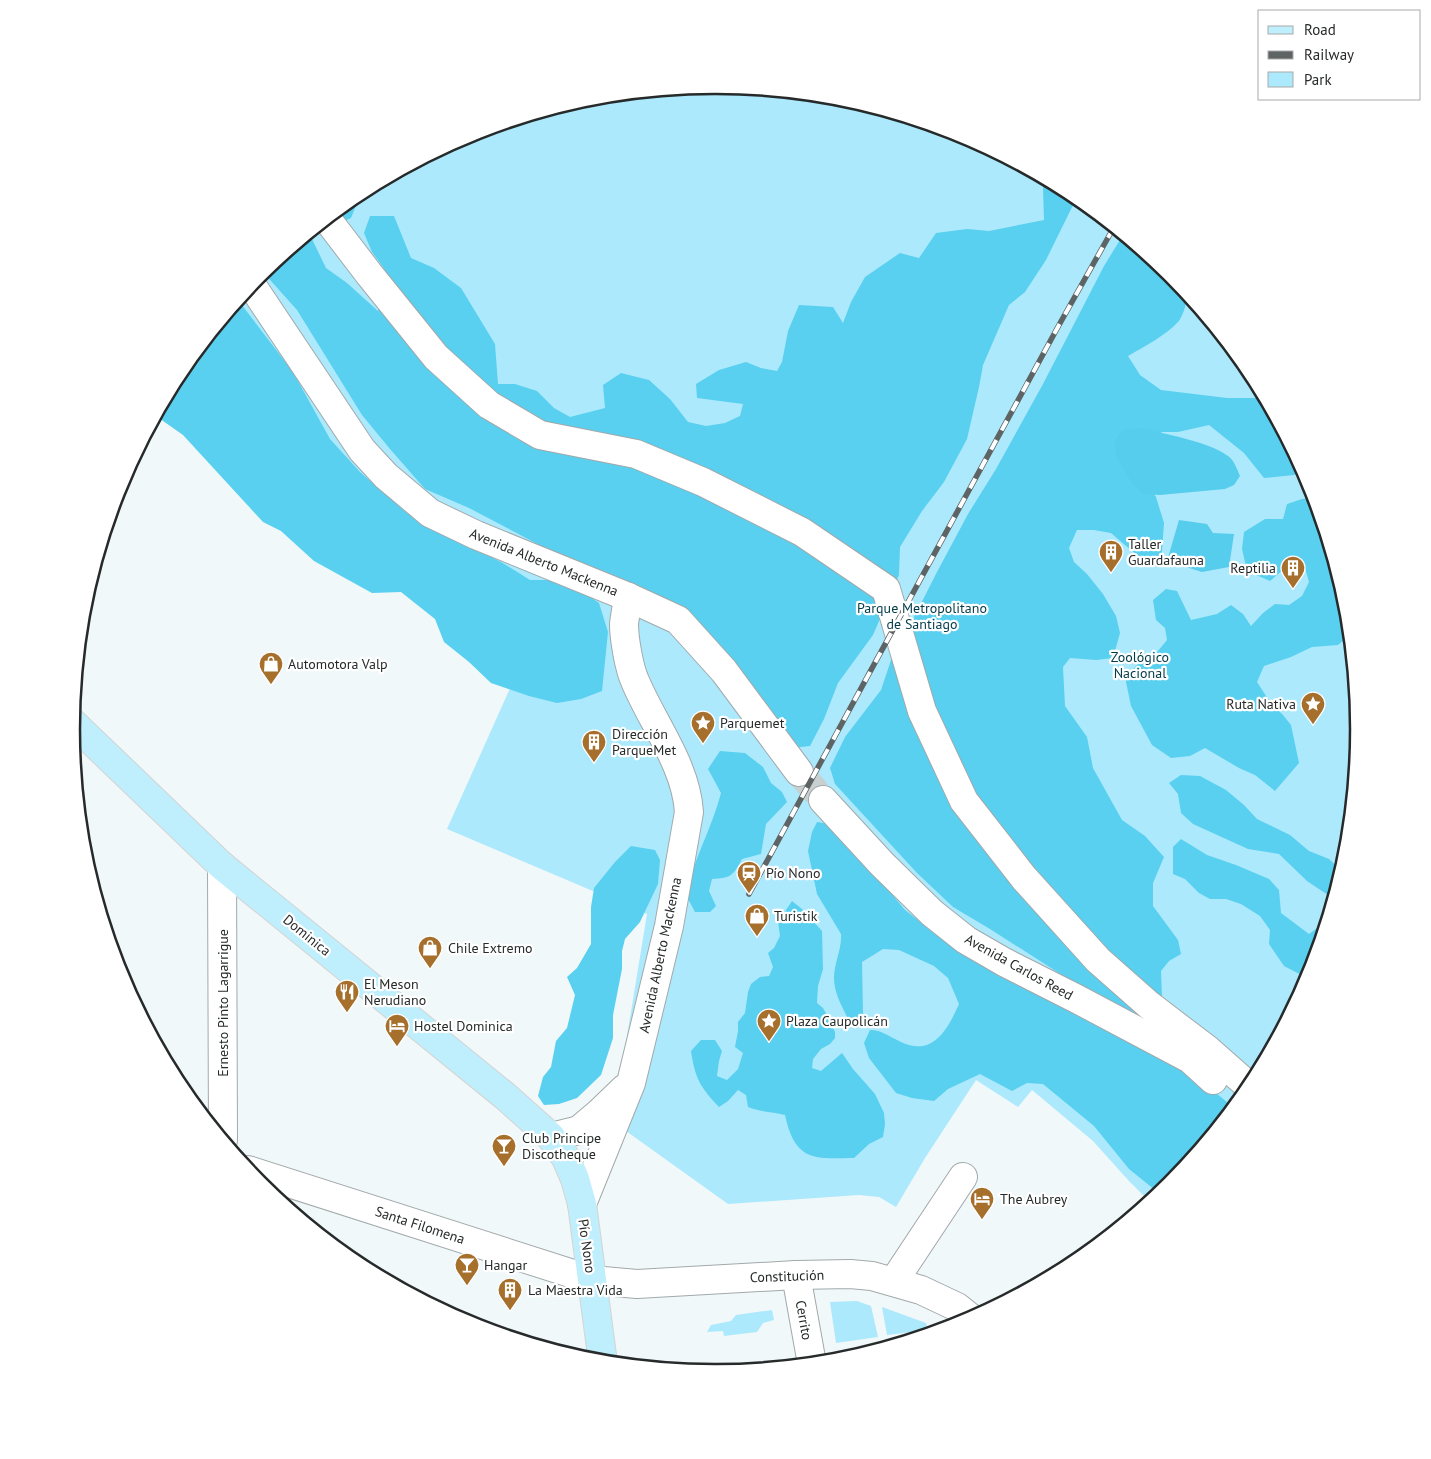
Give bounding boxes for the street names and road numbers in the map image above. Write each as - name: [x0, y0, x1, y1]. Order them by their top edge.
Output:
- street label: Avenida Alberto Mackenna: [467, 524, 621, 600]
- street label: Avenida Alberto Mackenna: [635, 875, 685, 1035]
- street label: Dominica: [279, 910, 335, 960]
- street label: Ernesto Pinto Lagarrigue: [214, 929, 232, 1077]
- street label: Avenida Carlos Reed: [962, 930, 1076, 1004]
- street label: Santa Filomena: [373, 1202, 467, 1248]
- street label: Pío Nono: [574, 1218, 600, 1274]
- street label: Constitución: [749, 1266, 825, 1286]
- street label: Cerrito: [792, 1299, 816, 1341]

